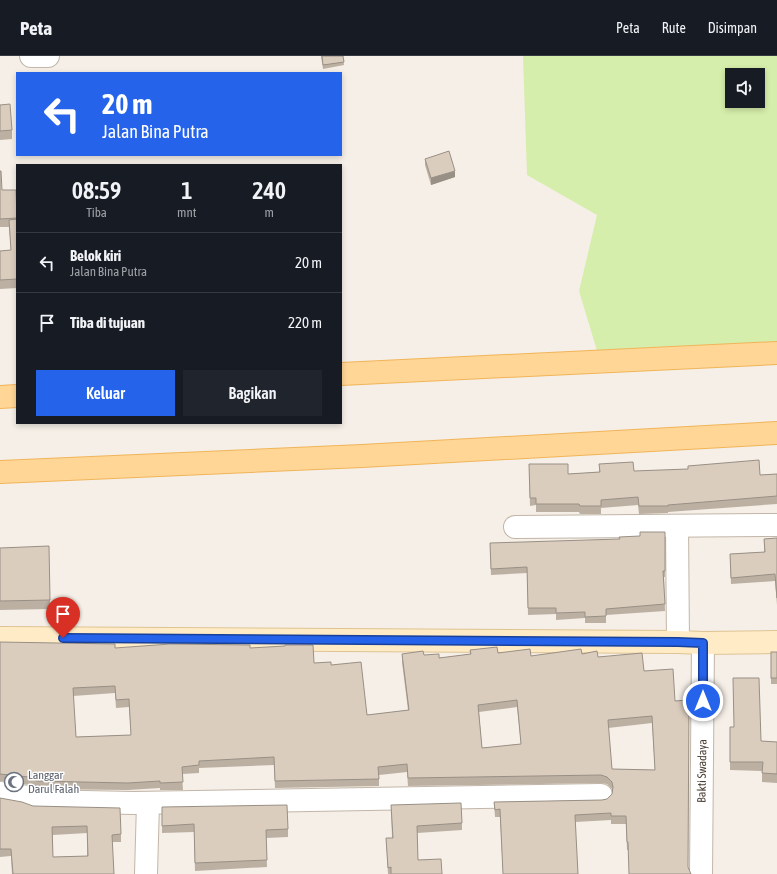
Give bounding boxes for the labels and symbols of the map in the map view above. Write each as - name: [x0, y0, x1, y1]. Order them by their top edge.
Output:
- pin: [46, 597, 80, 638]
- position arrow: [682, 680, 724, 722]
- street label: Bakti Swadaya: [694, 739, 710, 803]
- place label: Langgar Darul Falah: [28, 768, 79, 796]
- mosque icon: Langgar Darul Falah: [3, 771, 25, 793]

